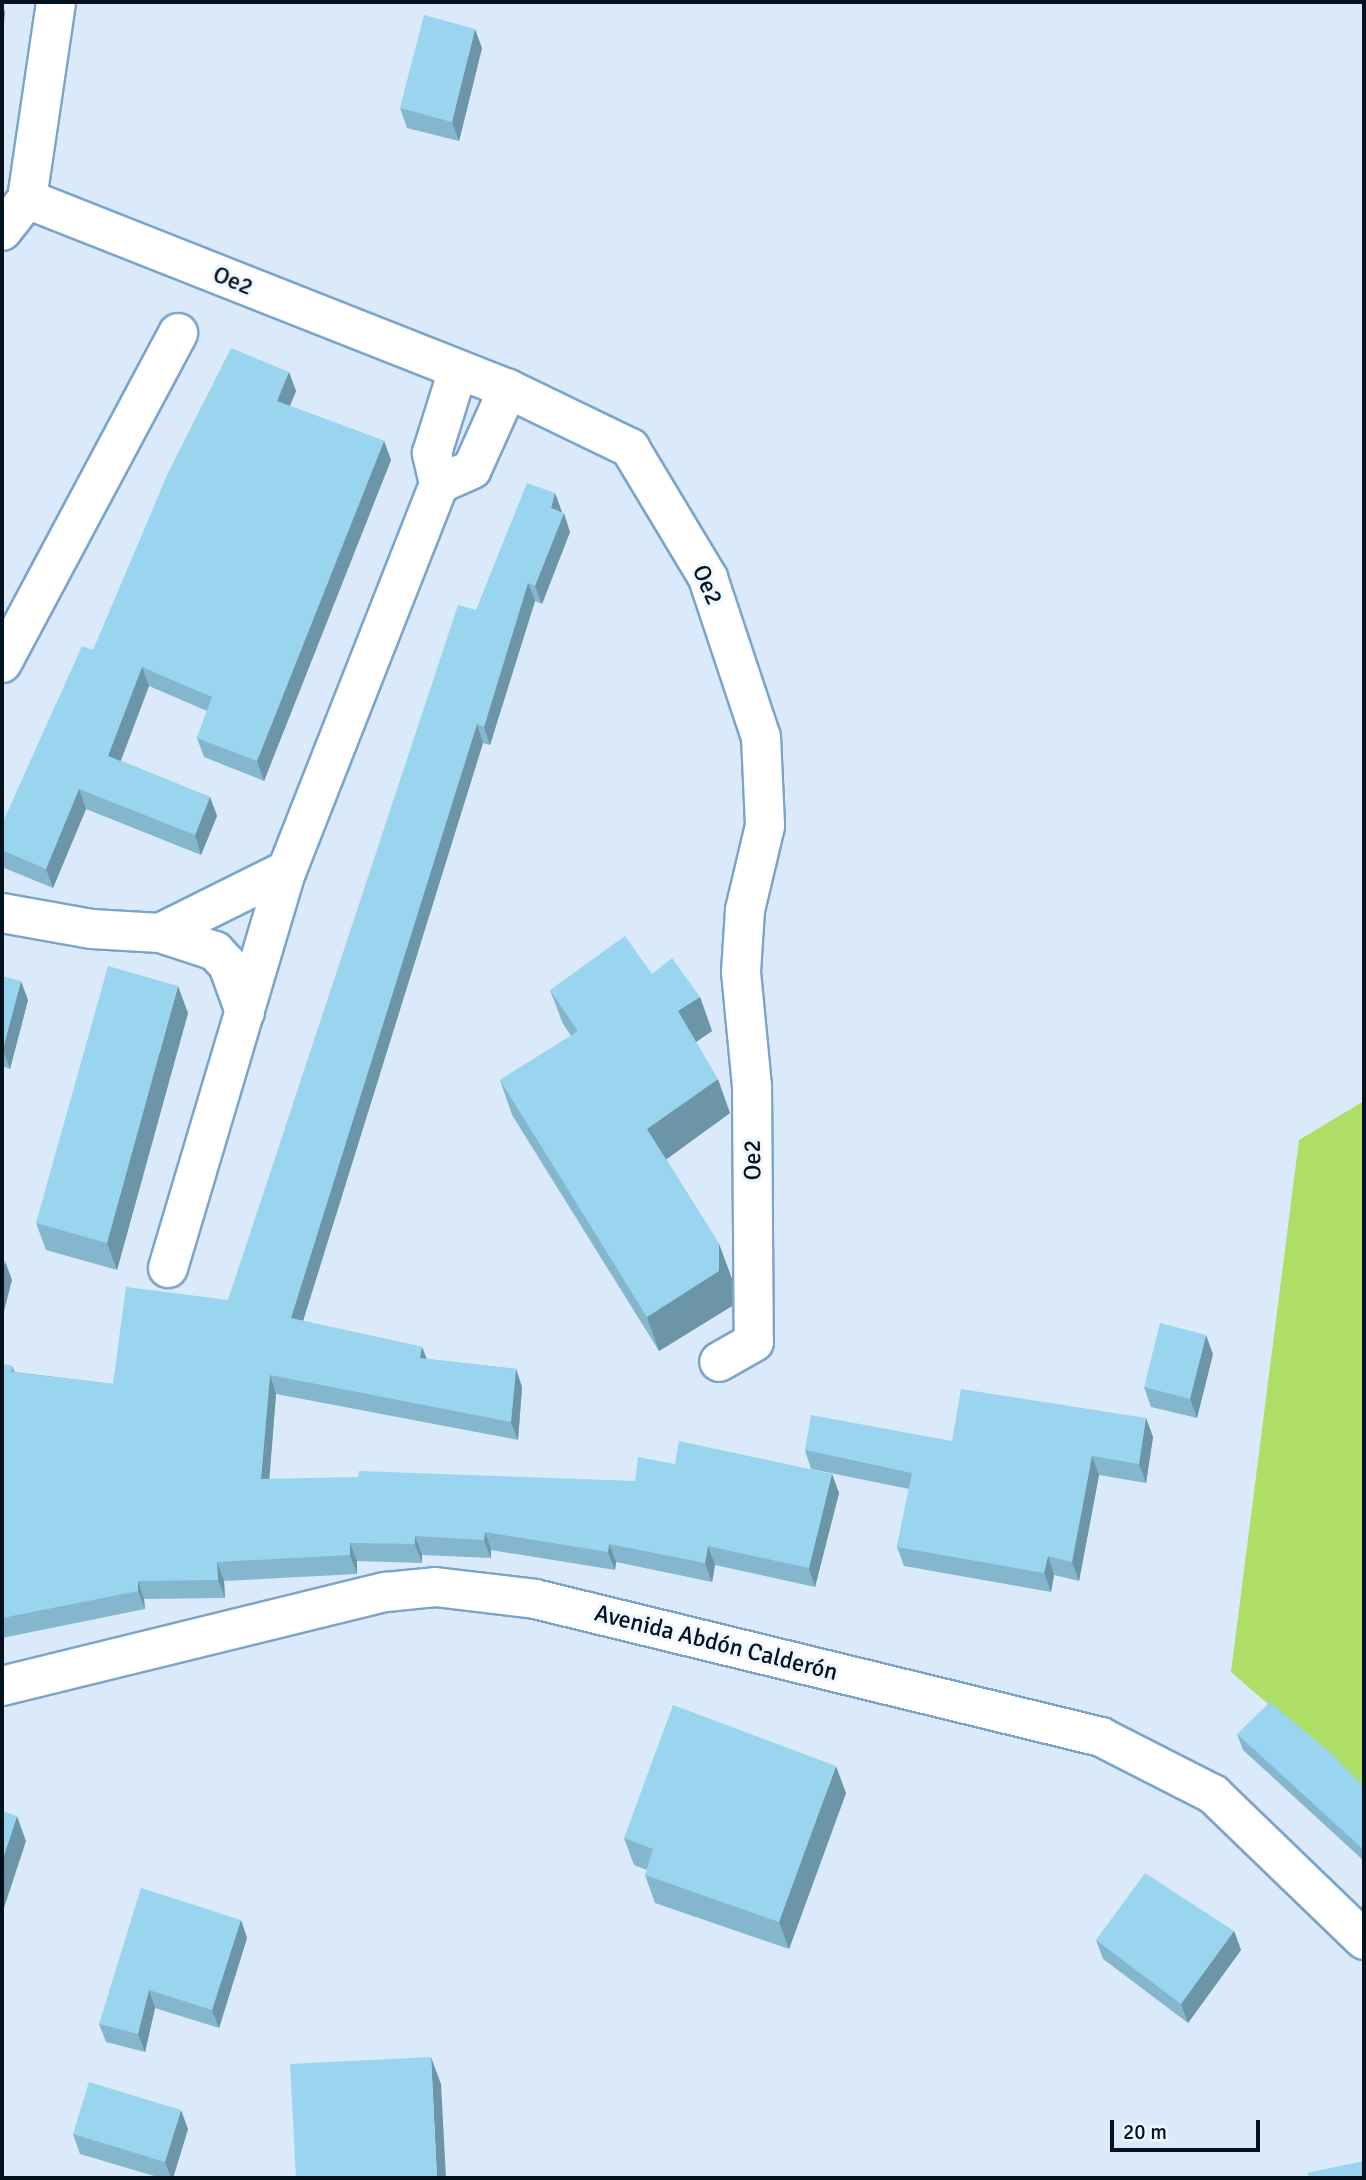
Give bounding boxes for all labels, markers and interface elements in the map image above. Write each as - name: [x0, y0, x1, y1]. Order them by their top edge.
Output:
- street label: Oe2: [209, 260, 257, 302]
- street label: Oe2: [686, 561, 728, 609]
- street label: Oe2: [738, 1139, 768, 1181]
- street label: Avenida Abdón Calderón: [591, 1599, 841, 1687]
- scale bar: [1114, 2106, 1264, 2150]
- text: 20 m: [1123, 2119, 1167, 2145]

